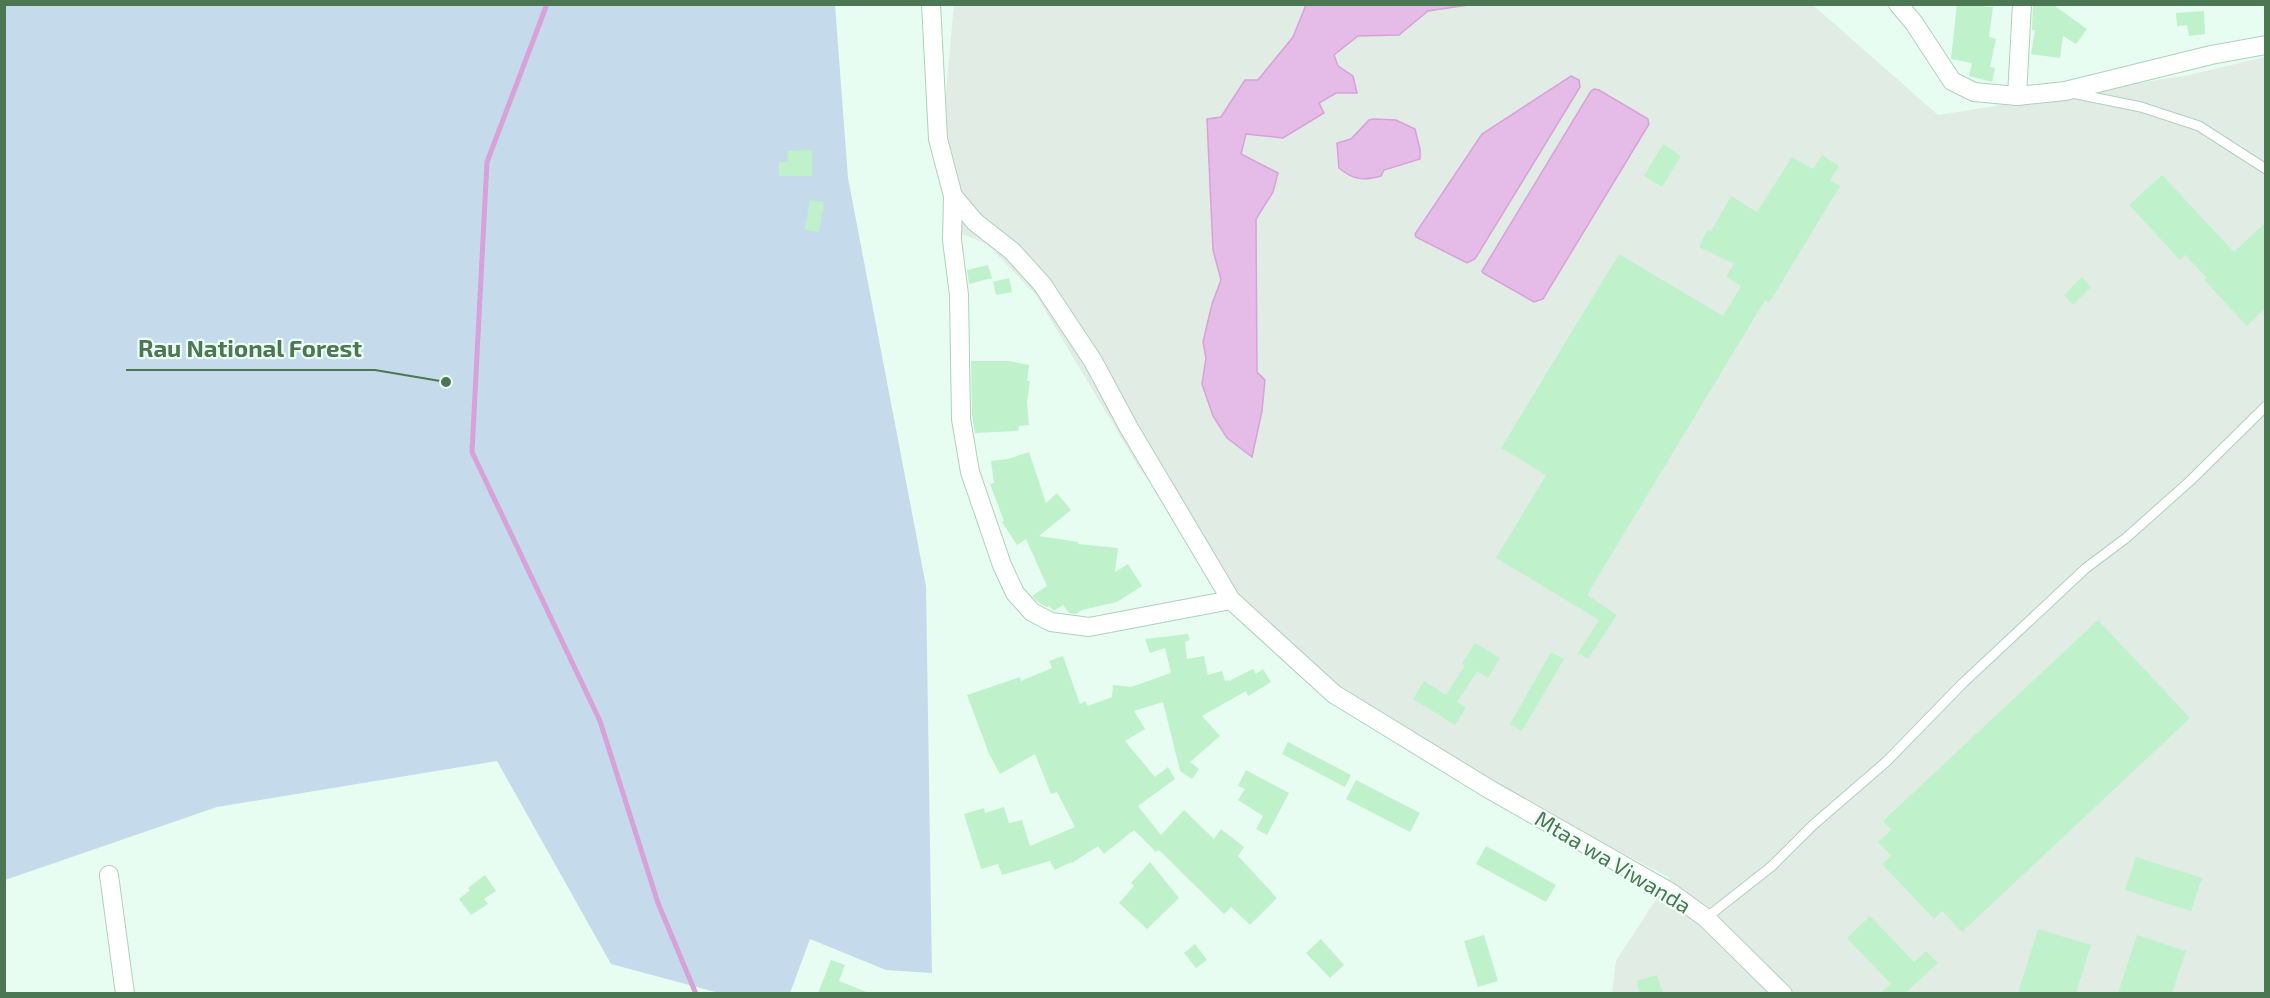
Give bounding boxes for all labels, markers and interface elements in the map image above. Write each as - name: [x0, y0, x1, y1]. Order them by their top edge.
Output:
- callout: Rau National Forest: [126, 328, 375, 370]
- text: Rau National Forest: [138, 333, 362, 362]
- street label: Mtaa wa Viwanda: [1531, 804, 1696, 918]

